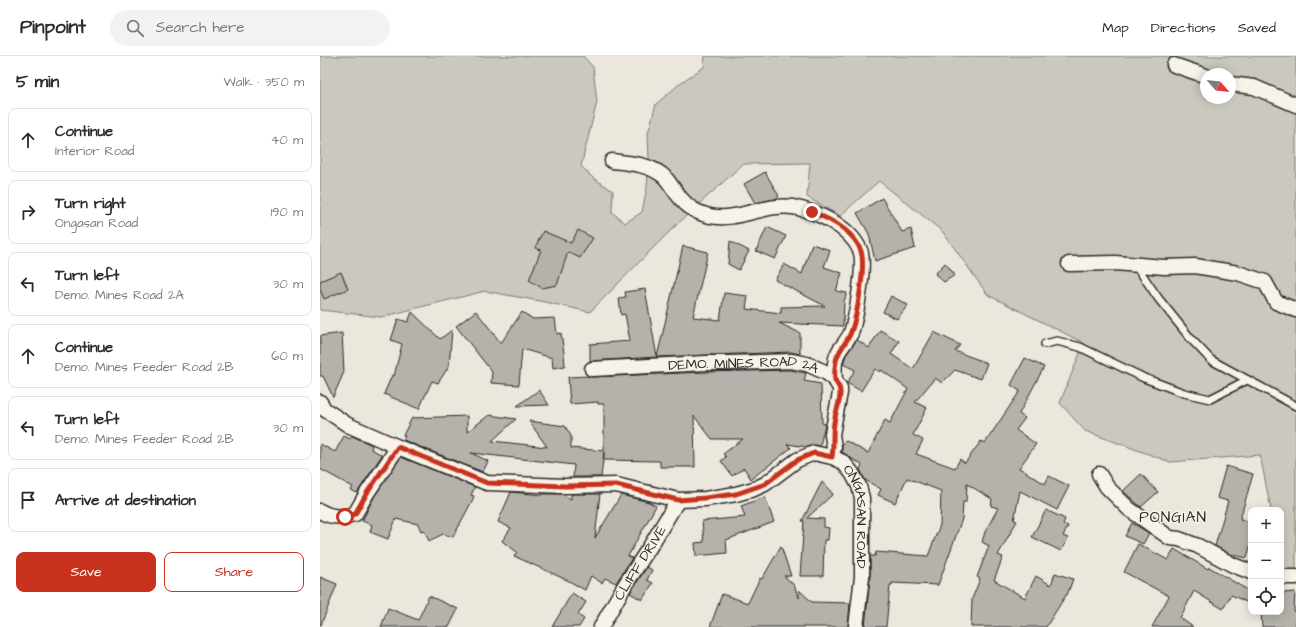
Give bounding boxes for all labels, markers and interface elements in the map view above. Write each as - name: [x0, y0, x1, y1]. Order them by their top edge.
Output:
- search box: [110, 10, 390, 46]
- text: Pinpoint: [20, 14, 86, 41]
- icon: search: [124, 17, 146, 39]
- text: Search here: [156, 17, 244, 38]
- text: Map: [1102, 18, 1129, 38]
- text: Directions: [1151, 18, 1216, 38]
- text: Saved: [1238, 18, 1276, 38]
- north arrow: [1200, 68, 1236, 104]
- text: 5 min: [16, 70, 59, 94]
- text: Walk · 350 m: [224, 73, 304, 91]
- text: Continue: [55, 121, 113, 142]
- icon: ahead: [17, 129, 39, 151]
- text: 40 m: [271, 131, 303, 149]
- text: Interior Road: [55, 142, 134, 160]
- text: Turn right: [55, 193, 126, 214]
- icon: right: [17, 201, 39, 223]
- text: 190 m: [270, 203, 303, 221]
- route end: [803, 203, 821, 221]
- text: Ongasan Road: [55, 214, 138, 232]
- text: Turn left: [55, 265, 119, 286]
- icon: left: [17, 273, 39, 295]
- text: 30 m: [273, 275, 303, 293]
- text: Demo. Mines Road 2A: [55, 286, 184, 304]
- text: Continue: [55, 337, 113, 358]
- icon: ahead: [17, 345, 39, 367]
- text: 60 m: [271, 347, 303, 365]
- street label: DEMO. MINES ROAD 2A: [668, 352, 822, 379]
- text: Demo. Mines Feeder Road 2B: [55, 358, 234, 376]
- text: Turn left: [55, 409, 119, 430]
- icon: left: [17, 417, 39, 439]
- text: 30 m: [273, 419, 303, 437]
- text: Demo. Mines Feeder Road 2B: [55, 430, 234, 448]
- street label: ONGASAN ROAD: [838, 460, 871, 568]
- icon: arrive: [17, 489, 39, 511]
- text: Arrive at destination: [55, 490, 196, 511]
- district label: PONGIAN: [1139, 507, 1207, 528]
- map controls: [1248, 507, 1284, 615]
- button: +: [1248, 507, 1284, 543]
- route start: [336, 508, 354, 526]
- street label: CLIFF DRIVE: [609, 521, 672, 604]
- button: −: [1248, 543, 1284, 579]
- button: Save: [16, 552, 156, 592]
- button: Share: [164, 552, 304, 592]
- button: locate: [1248, 579, 1284, 615]

